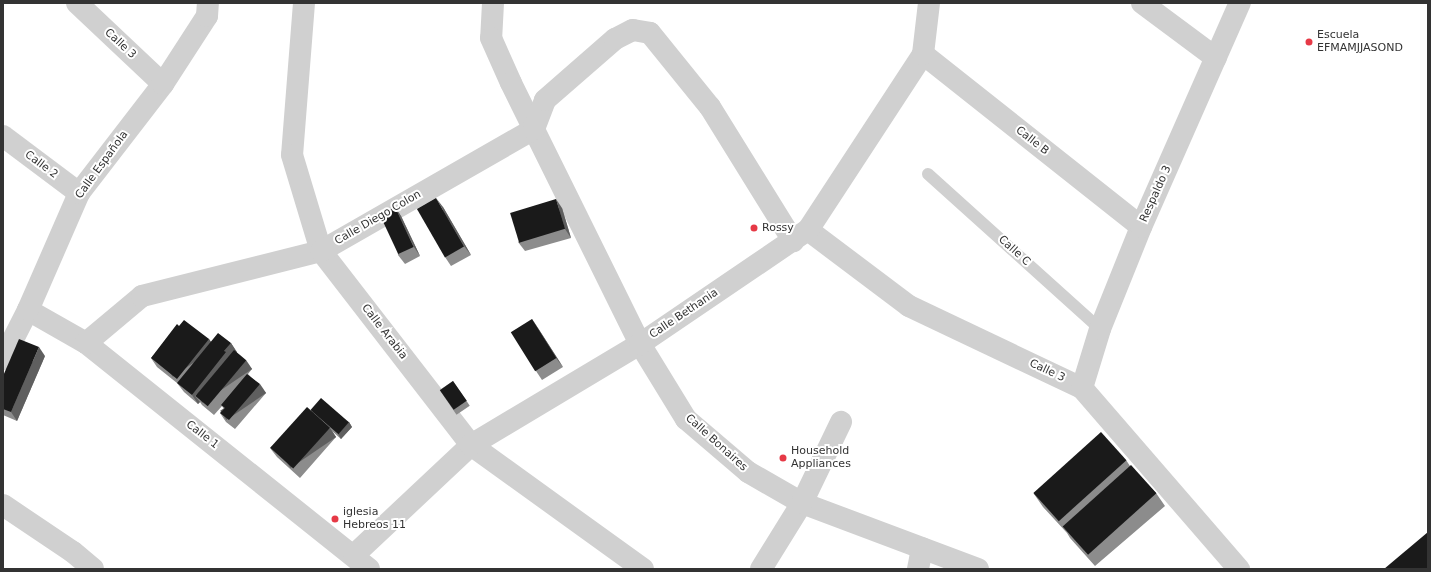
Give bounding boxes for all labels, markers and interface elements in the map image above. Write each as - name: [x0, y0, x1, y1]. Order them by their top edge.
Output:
- street label: Calle 3: [102, 26, 138, 62]
- place label: Escuela EFMAMJJASOND: [1317, 29, 1403, 55]
- marker: Escuela EFMAMJJASOND: [1304, 37, 1314, 47]
- street label: Calle B: [1013, 124, 1051, 158]
- street label: Calle Española: [73, 128, 131, 202]
- street label: Calle 2: [22, 148, 60, 182]
- street label: Respaldo 3: [1138, 164, 1174, 224]
- street label: Calle Diego Colon: [332, 188, 424, 248]
- place label: Rossy: [762, 221, 794, 235]
- marker: Rossy: [749, 223, 759, 233]
- street label: Calle C: [995, 233, 1033, 269]
- street label: Calle Bethania: [647, 286, 721, 342]
- street label: Calle Arabia: [358, 302, 410, 362]
- street label: Calle 3: [1027, 357, 1067, 385]
- street label: Calle Bonaires: [682, 412, 750, 474]
- street label: Calle 1: [183, 418, 221, 452]
- place label: Household Appliances: [791, 445, 851, 471]
- marker: Household Appliances: [778, 453, 788, 463]
- place label: iglesia Hebreos 11: [343, 506, 406, 532]
- marker: iglesia Hebreos 11: [330, 514, 340, 524]

